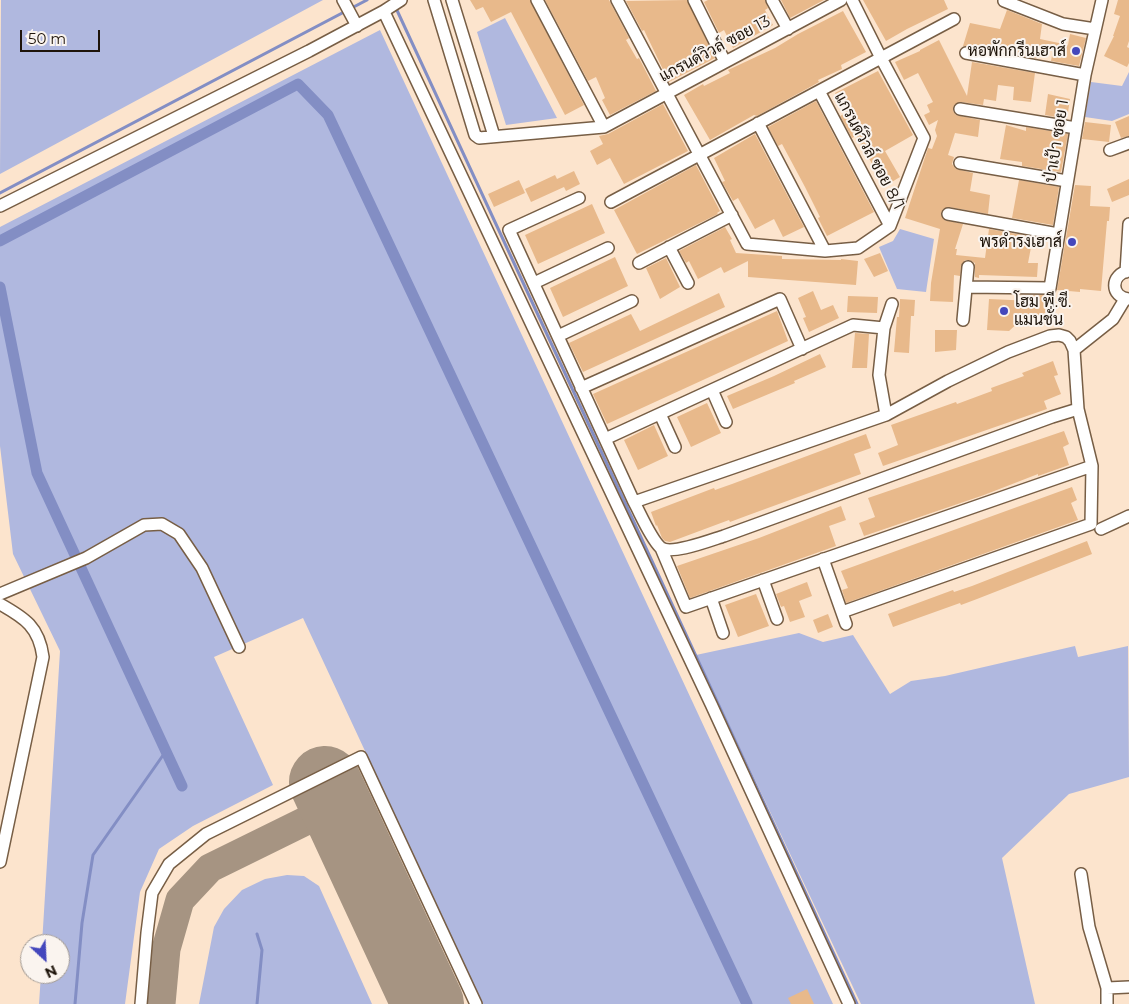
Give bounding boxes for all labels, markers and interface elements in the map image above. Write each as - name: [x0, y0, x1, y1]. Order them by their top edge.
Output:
- street label: แกรนด์วิวล์ ซอย 13: [656, 12, 774, 86]
- scale bar: [22, 20, 102, 52]
- text: 50 m: [28, 29, 66, 48]
- place label: หอพักกรีนเฮาส์: [968, 41, 1066, 61]
- marker: หอพักกรีนเฮาส์: [1070, 45, 1082, 57]
- street label: แกรนด์วิวล์ ซอย 8/1: [830, 89, 908, 213]
- street label: ป่าเป้า ซอย 1: [1041, 98, 1073, 184]
- place label: พรดำรงเฮาส์: [979, 232, 1062, 252]
- marker: พรดำรงเฮาส์: [1066, 236, 1078, 248]
- place label: โฮม พี.ซี. แมนชั่น: [1014, 292, 1071, 330]
- marker: โฮม พี.ซี. แมนชั่น: [998, 305, 1010, 317]
- north arrow: [20, 934, 70, 984]
- text: N: [42, 961, 60, 982]

